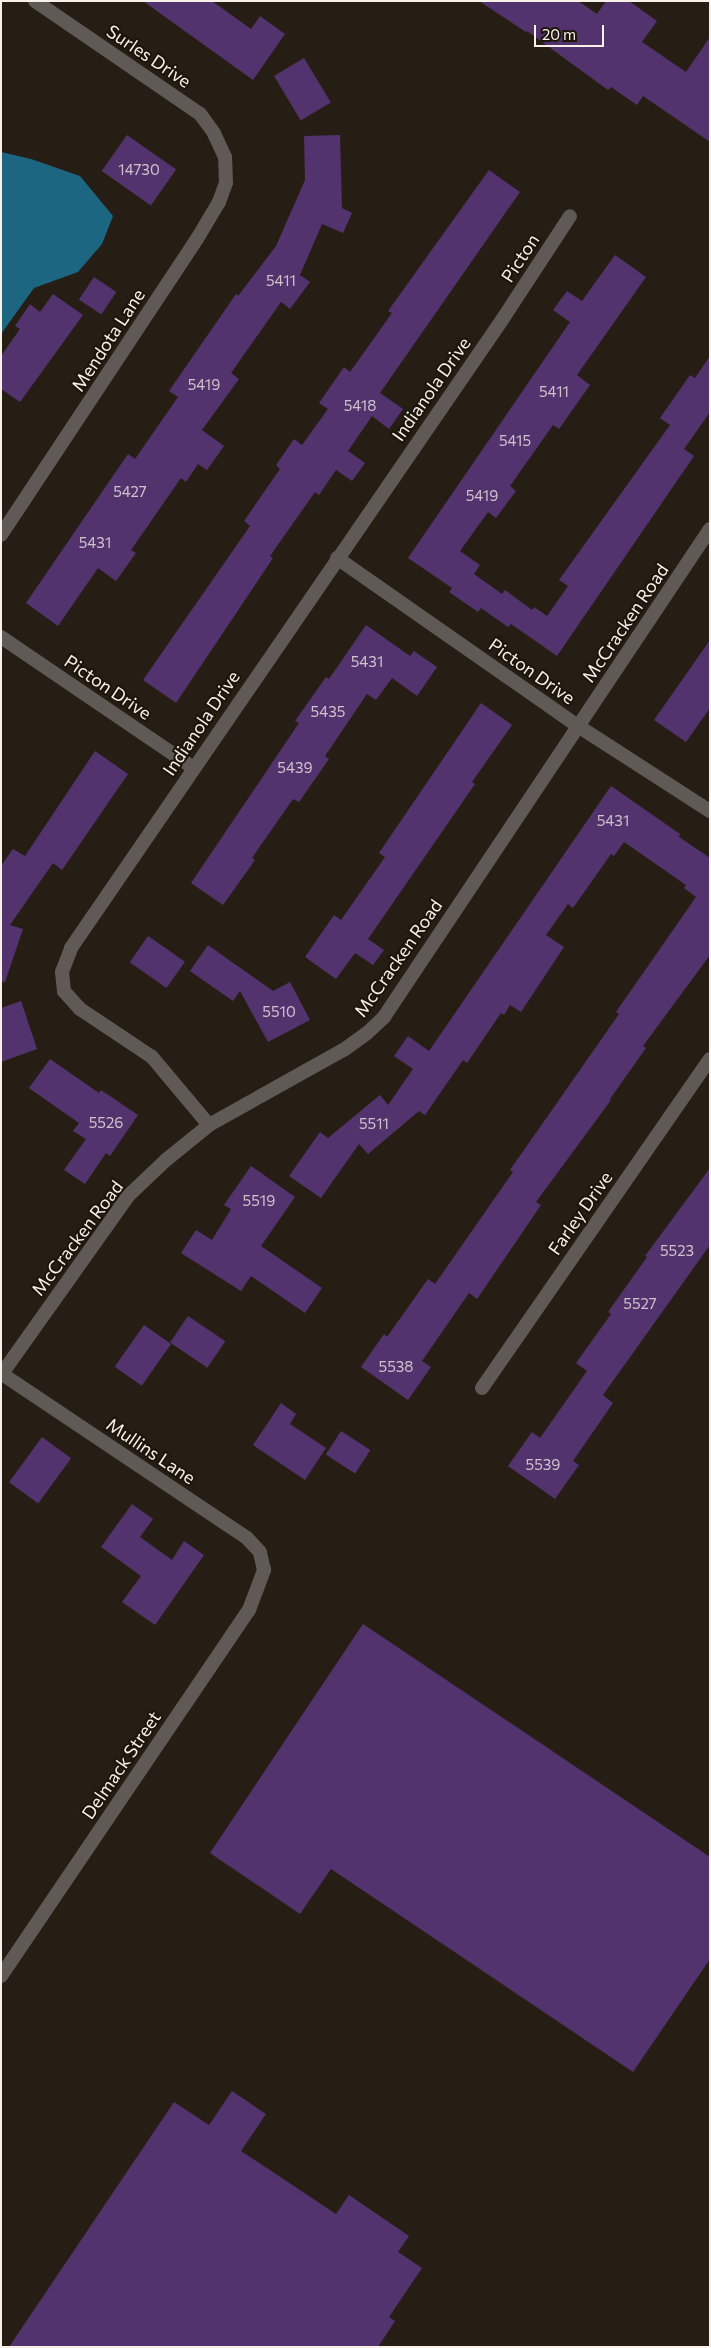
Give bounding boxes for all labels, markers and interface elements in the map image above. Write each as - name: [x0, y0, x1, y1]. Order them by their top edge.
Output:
- scale bar: [536, 15, 606, 47]
- street label: Surles Drive: [103, 20, 195, 92]
- text: 20 m: [542, 25, 576, 43]
- house number: 14730: [118, 161, 160, 179]
- street label: Picton: [496, 230, 544, 286]
- house number: 5411: [266, 272, 296, 290]
- street label: Mendota Lane: [67, 285, 149, 395]
- street label: Indianola Drive: [387, 333, 475, 445]
- house number: 5419: [188, 376, 220, 394]
- house number: 5411: [539, 383, 569, 401]
- house number: 5418: [344, 397, 376, 415]
- house number: 5415: [499, 432, 531, 450]
- house number: 5427: [113, 483, 147, 501]
- house number: 5419: [466, 487, 498, 505]
- house number: 5431: [79, 534, 111, 552]
- street label: McCracken Road: [577, 560, 673, 686]
- street label: Picton Drive: [485, 633, 579, 709]
- street label: Picton Drive: [60, 650, 156, 724]
- house number: 5431: [351, 653, 383, 671]
- street label: Indianola Drive: [158, 666, 244, 780]
- house number: 5435: [311, 703, 345, 721]
- house number: 5439: [277, 759, 313, 777]
- house number: 5431: [597, 812, 629, 830]
- street label: McCracken Road: [349, 895, 447, 1021]
- house number: 5510: [262, 1003, 296, 1021]
- house number: 5526: [89, 1114, 123, 1132]
- house number: 5511: [359, 1115, 389, 1133]
- street label: Farley Drive: [543, 1167, 617, 1259]
- street label: McCracken Road: [27, 1176, 127, 1300]
- house number: 5519: [243, 1192, 275, 1210]
- house number: 5523: [660, 1242, 694, 1260]
- house number: 5527: [623, 1295, 657, 1313]
- house number: 5538: [379, 1358, 413, 1376]
- street label: Mullins Lane: [102, 1413, 200, 1489]
- house number: 5539: [526, 1456, 560, 1474]
- street label: Delmack Street: [77, 1707, 165, 1823]

